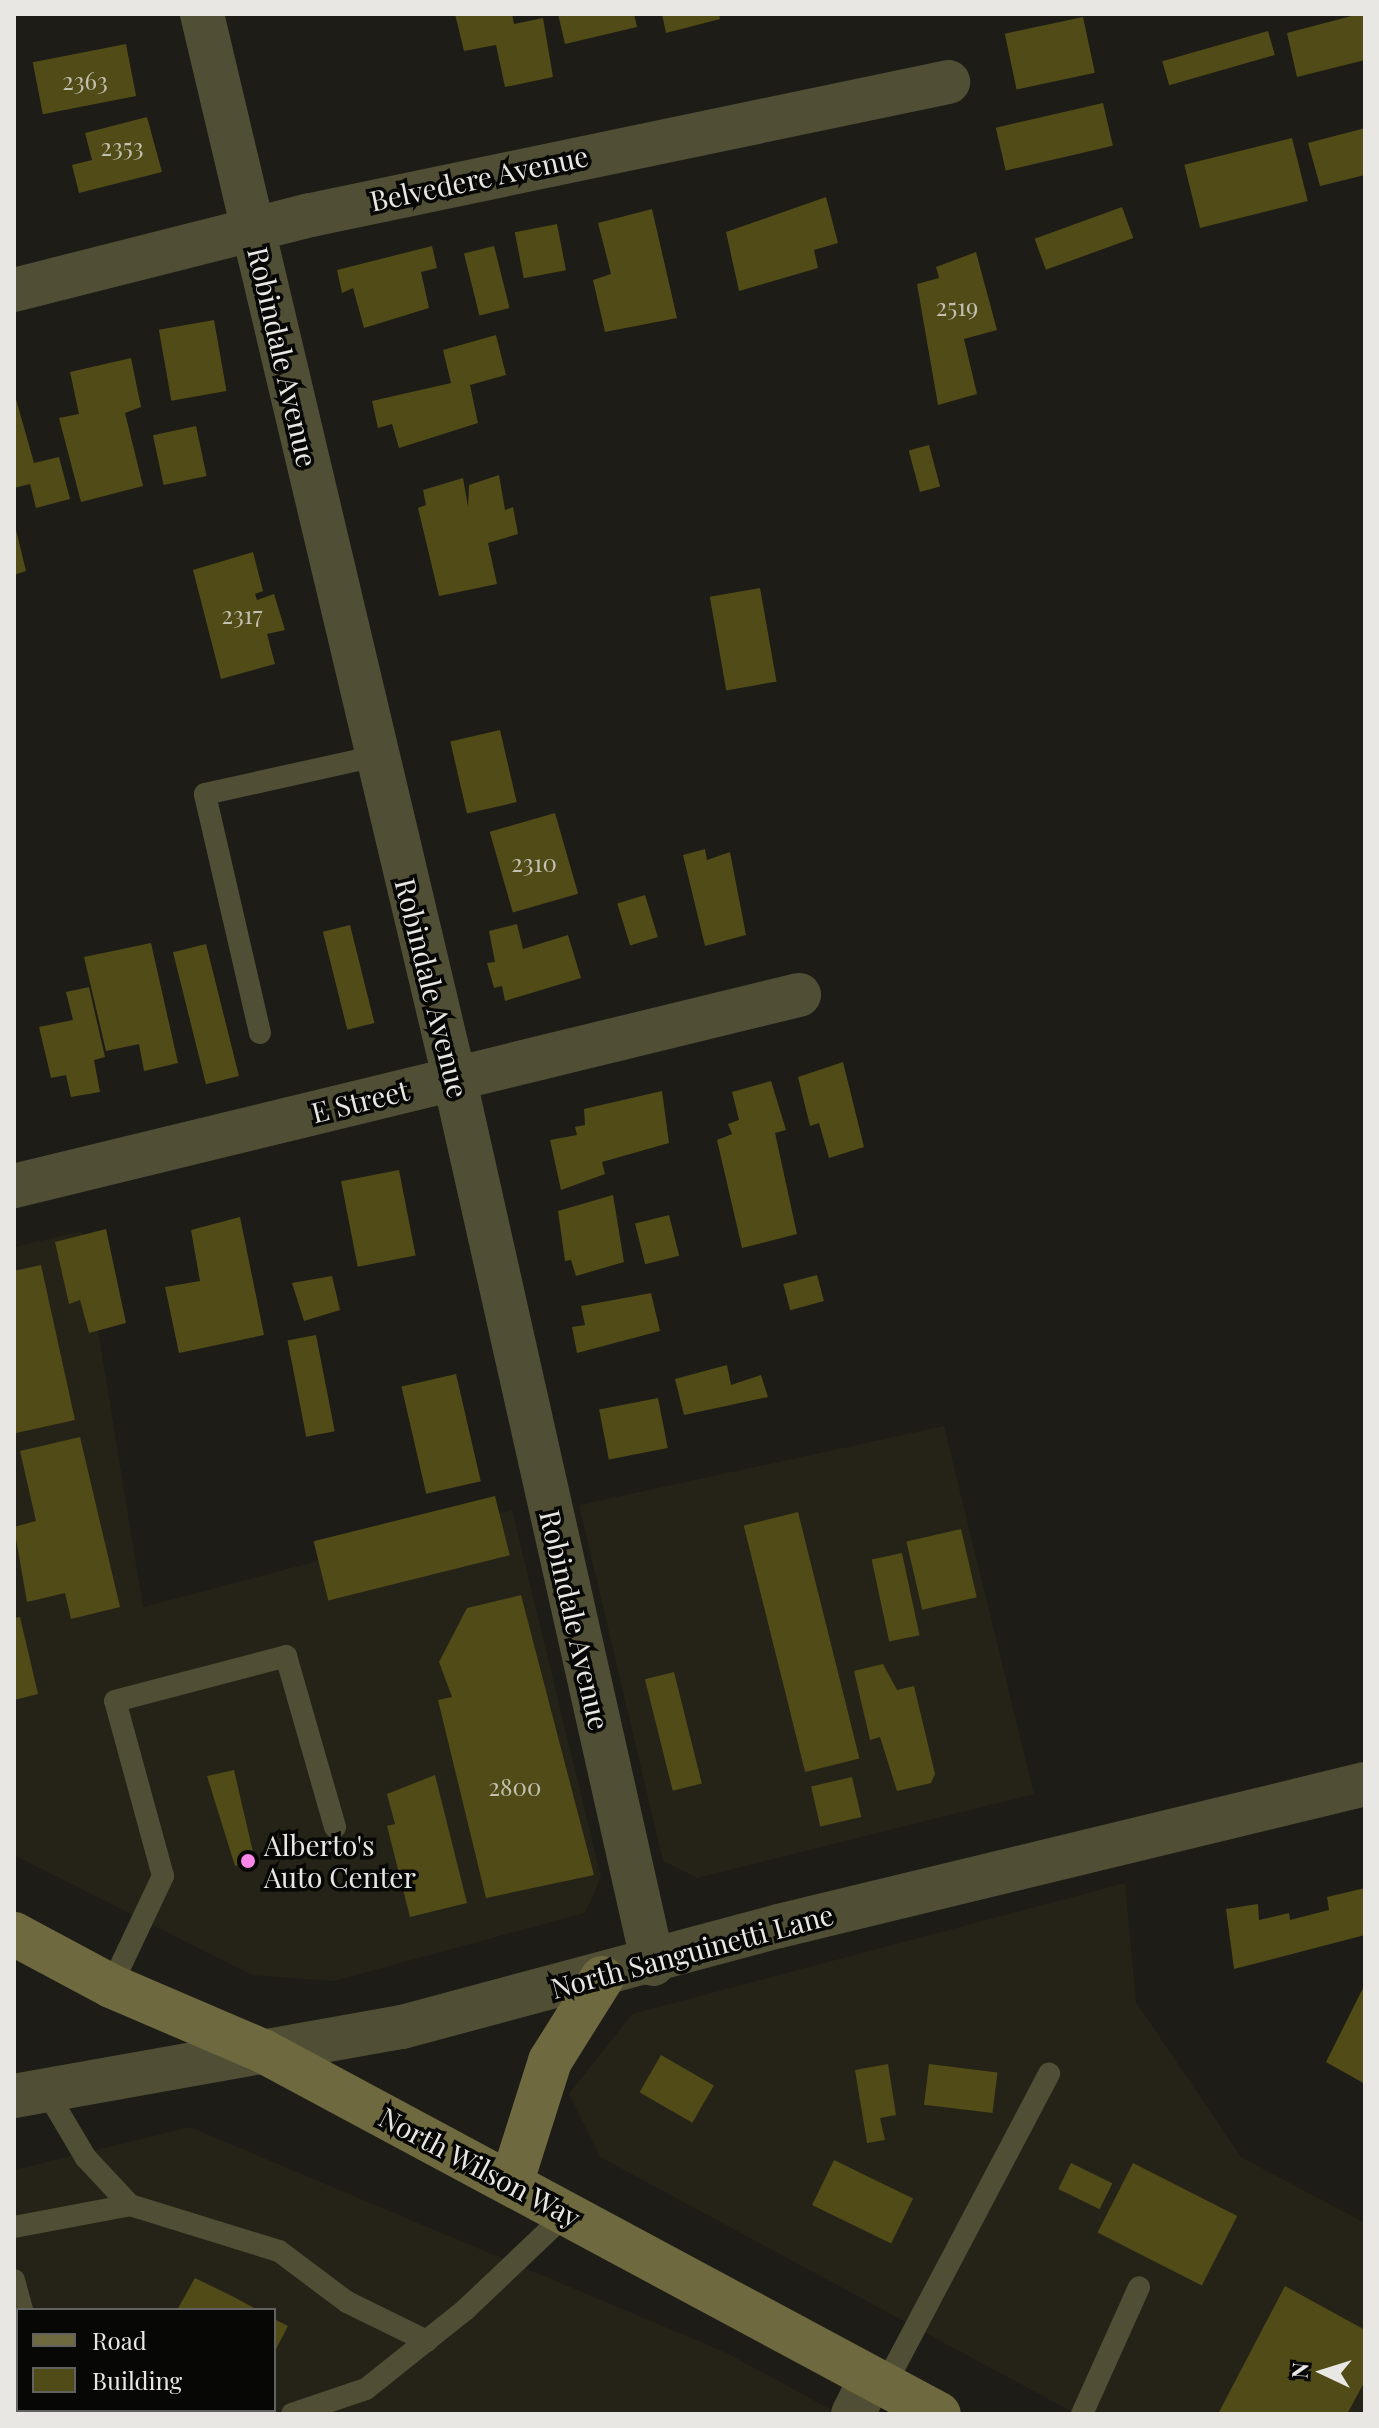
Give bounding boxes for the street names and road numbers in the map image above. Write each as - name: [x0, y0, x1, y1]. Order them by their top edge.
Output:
- street label: Belvedere Avenue: [366, 138, 592, 218]
- street label: Robindale Avenue: [241, 243, 325, 471]
- street label: Robindale Avenue: [388, 874, 476, 1102]
- street label: E Street: [308, 1073, 412, 1129]
- street label: Robindale Avenue: [533, 1506, 617, 1734]
- street label: North Sanguinetti Lane: [547, 1897, 837, 2005]
- street label: North Wilson Way: [373, 2099, 587, 2235]

